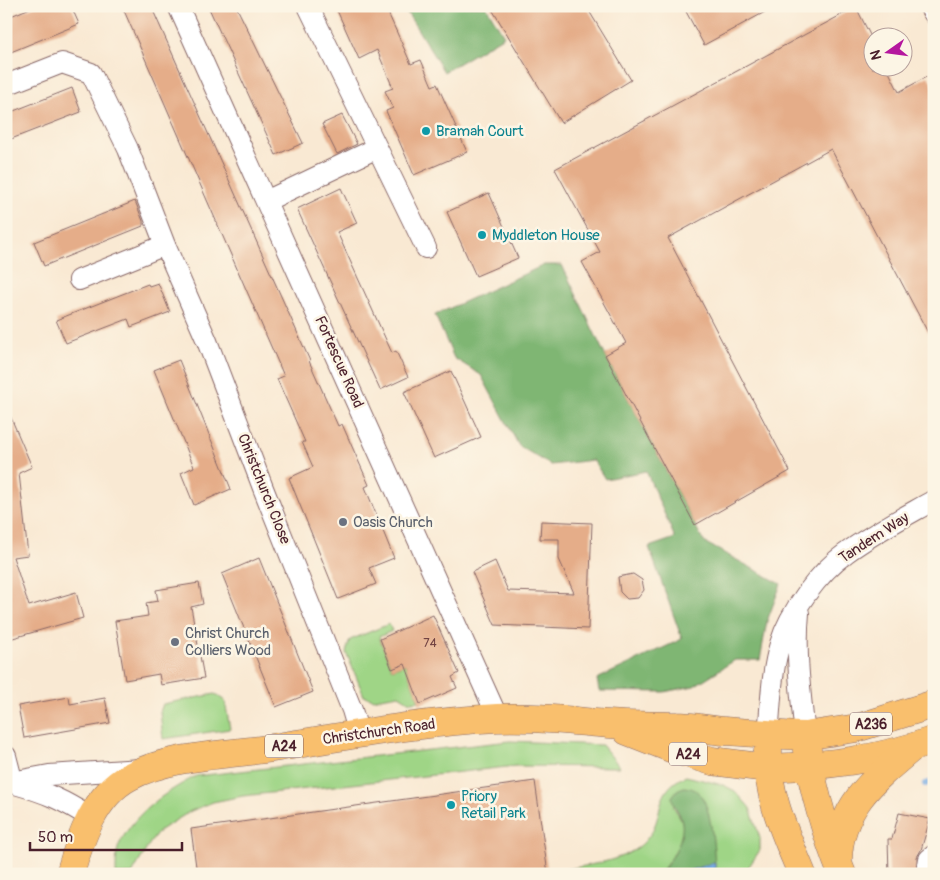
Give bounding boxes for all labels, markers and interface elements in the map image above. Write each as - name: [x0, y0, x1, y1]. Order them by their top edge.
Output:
- north arrow: [862, 28, 912, 78]
- text: N: [866, 48, 885, 62]
- place label: Bramah Court: [436, 122, 525, 141]
- marker: Bramah Court: [420, 125, 432, 137]
- place label: Myddleton House: [492, 226, 600, 245]
- marker: Myddleton House: [476, 229, 488, 241]
- street label: Fortescue Road: [310, 313, 368, 411]
- street label: Christchurch Close: [233, 431, 295, 548]
- street label: Tandem Way: [835, 508, 913, 568]
- place label: Oasis Church: [353, 513, 433, 532]
- marker: Oasis Church: [337, 516, 349, 528]
- place label: Christ Church Colliers Wood: [185, 624, 271, 660]
- marker: Christ Church Colliers Wood: [169, 636, 181, 648]
- house number: 74: [423, 636, 437, 651]
- road number: A236: [850, 712, 892, 736]
- street label: Christchurch Road: [321, 715, 437, 749]
- road number: A24: [265, 734, 303, 758]
- road number: A24: [669, 742, 707, 766]
- place label: Priory Retail Park: [461, 787, 527, 823]
- marker: Priory Retail Park: [445, 799, 457, 811]
- scale bar: [30, 820, 182, 852]
- text: 50 m: [38, 828, 73, 847]

